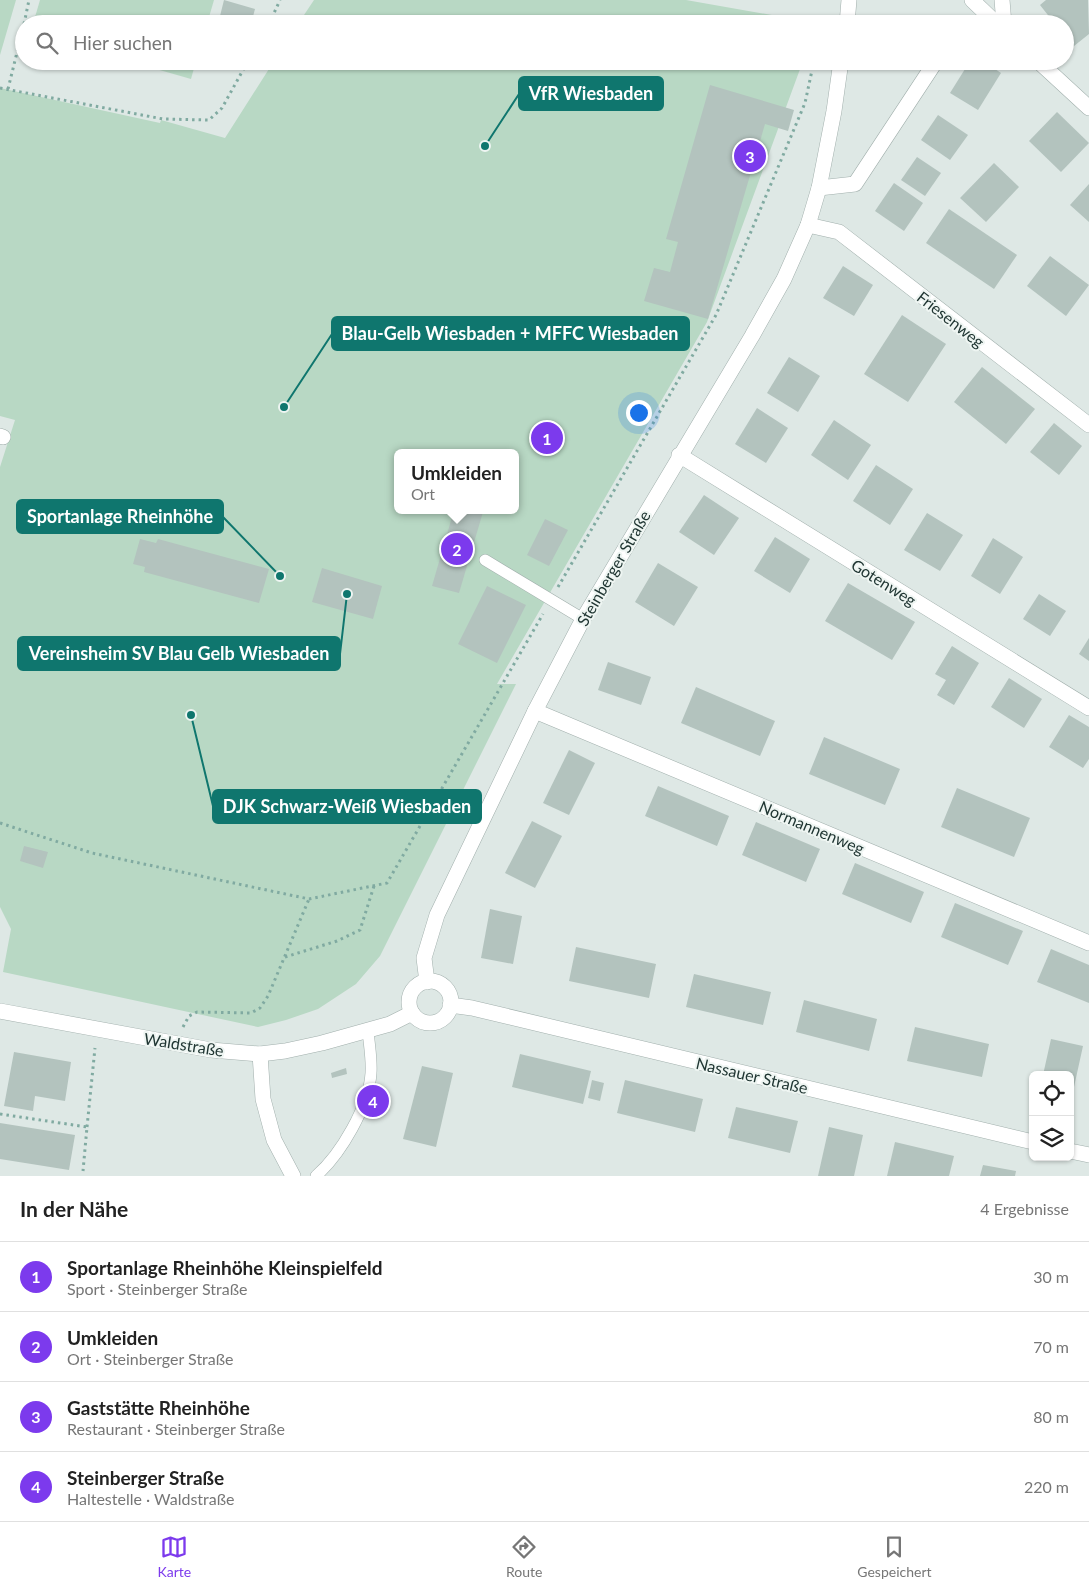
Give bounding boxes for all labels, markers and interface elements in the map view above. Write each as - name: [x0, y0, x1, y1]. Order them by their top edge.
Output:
- search box: [15, 15, 1074, 70]
- icon: search: [33, 29, 61, 57]
- text: Hier suchen: [73, 31, 172, 54]
- callout: VfR Wiesbaden: [519, 77, 663, 110]
- text: VfR Wiesbaden: [528, 82, 653, 104]
- pin: 3: [734, 137, 766, 175]
- street label: Friesenweg: [914, 287, 988, 351]
- callout: Blau-Gelb Wiesbaden + MFFC Wiesbaden: [332, 317, 689, 350]
- text: Blau-Gelb Wiesbaden + MFFC Wiesbaden: [342, 322, 678, 344]
- your location: [626, 400, 652, 426]
- pin: 1: [531, 419, 563, 457]
- popup: [394, 449, 519, 514]
- text: Umkleiden: [411, 461, 502, 484]
- text: Ort: [411, 484, 435, 503]
- callout: Sportanlage Rheinhöhe: [17, 500, 223, 533]
- text: Sportanlage Rheinhöhe: [27, 505, 213, 527]
- street label: Steinberger Straße: [572, 507, 654, 629]
- pin: 2: [441, 530, 473, 568]
- street label: Gotenweg: [848, 555, 920, 609]
- callout: Vereinsheim SV Blau Gelb Wiesbaden: [18, 637, 340, 670]
- text: Vereinsheim SV Blau Gelb Wiesbaden: [28, 642, 329, 664]
- callout: DJK Schwarz-Weiß Wiesbaden: [213, 790, 481, 823]
- text: DJK Schwarz-Weiß Wiesbaden: [223, 795, 471, 817]
- street label: Normannenweg: [757, 796, 867, 858]
- street label: Waldstraße: [143, 1028, 225, 1060]
- street label: Nassauer Straße: [694, 1053, 810, 1097]
- map controls: [1029, 1071, 1074, 1161]
- button: locate: [1029, 1071, 1074, 1116]
- pin: 4: [357, 1082, 389, 1120]
- button: layers: [1029, 1116, 1074, 1161]
- text: In der Nähe: [20, 1196, 128, 1221]
- text: 4 Ergebnisse: [980, 1199, 1069, 1218]
- text: Sportanlage Rheinhöhe Kleinspielfeld: [67, 1256, 383, 1279]
- text: 1: [31, 1267, 41, 1286]
- text: 30 m: [1033, 1267, 1069, 1286]
- text: Sport · Steinberger Straße: [67, 1279, 247, 1298]
- text: Umkleiden: [67, 1326, 158, 1349]
- text: 2: [31, 1337, 41, 1356]
- text: 70 m: [1033, 1337, 1069, 1356]
- text: Ort · Steinberger Straße: [67, 1349, 234, 1368]
- text: Gaststätte Rheinhöhe: [67, 1396, 250, 1419]
- text: 3: [31, 1407, 41, 1426]
- text: 80 m: [1033, 1407, 1069, 1426]
- text: Restaurant · Steinberger Straße: [67, 1419, 285, 1438]
- text: Steinberger Straße: [67, 1466, 224, 1489]
- text: 4: [31, 1477, 41, 1496]
- text: 220 m: [1024, 1477, 1069, 1496]
- text: Haltestelle · Waldstraße: [67, 1489, 234, 1508]
- tab: Karte: [157, 1533, 191, 1580]
- tab: Route: [506, 1533, 542, 1580]
- tab: Gespeichert: [857, 1533, 932, 1580]

